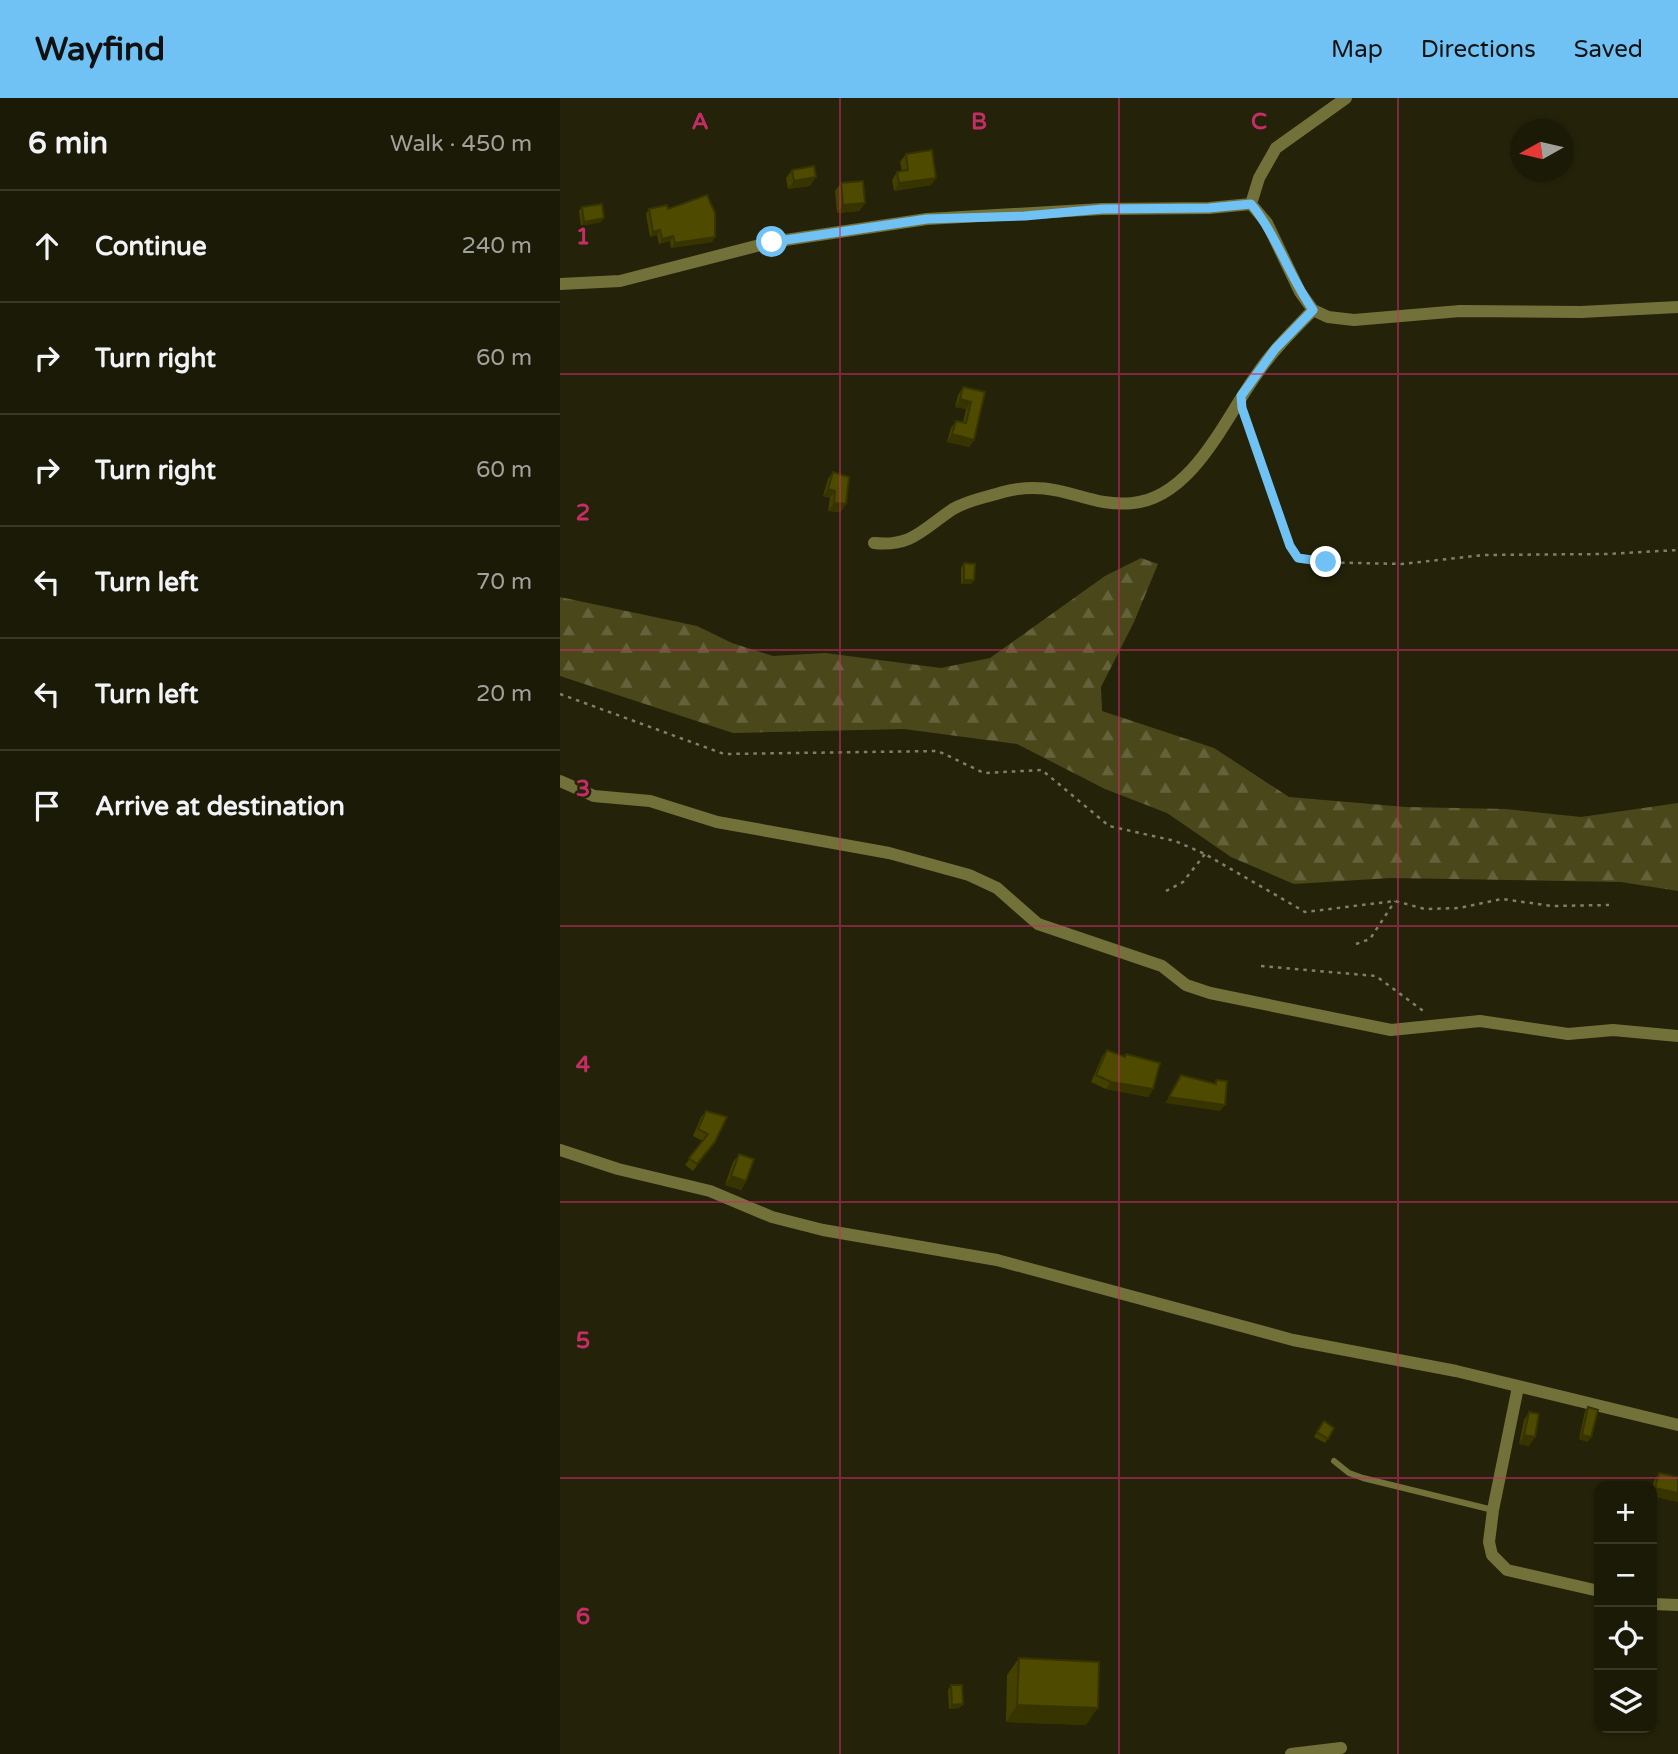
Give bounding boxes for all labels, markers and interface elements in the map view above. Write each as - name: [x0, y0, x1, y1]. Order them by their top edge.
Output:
- text: Wayfind: [35, 30, 165, 69]
- text: Map: [1331, 35, 1383, 64]
- text: Directions: [1421, 35, 1536, 64]
- text: Saved: [1574, 35, 1643, 64]
- text: A: [691, 108, 709, 136]
- text: B: [971, 108, 987, 136]
- text: C: [1251, 108, 1267, 136]
- north arrow: [1510, 119, 1573, 182]
- text: 6 min: [28, 125, 108, 162]
- text: Walk · 450 m: [390, 130, 532, 158]
- text: 1: [576, 223, 590, 251]
- route start: [756, 226, 787, 257]
- icon: ahead: [28, 227, 66, 265]
- text: Continue: [95, 231, 207, 262]
- text: 240 m: [462, 232, 532, 260]
- icon: right: [28, 339, 66, 377]
- text: Turn right: [95, 343, 216, 374]
- text: 60 m: [476, 344, 532, 372]
- icon: right: [28, 451, 66, 489]
- text: Turn right: [95, 455, 216, 486]
- text: 60 m: [476, 456, 532, 484]
- text: 2: [576, 499, 590, 527]
- route end: [1310, 546, 1341, 577]
- icon: left: [28, 563, 66, 601]
- text: Turn left: [95, 567, 198, 598]
- text: 70 m: [476, 568, 532, 596]
- icon: left: [28, 675, 66, 713]
- text: Turn left: [95, 679, 198, 710]
- text: 20 m: [476, 680, 532, 708]
- text: 3: [576, 775, 590, 803]
- icon: arrive: [28, 787, 66, 825]
- text: Arrive at destination: [95, 791, 345, 822]
- text: 4: [576, 1051, 591, 1079]
- text: 5: [576, 1327, 590, 1355]
- map controls: [1594, 1481, 1657, 1733]
- button: +: [1594, 1481, 1657, 1544]
- button: −: [1594, 1544, 1657, 1607]
- text: 6: [576, 1603, 590, 1631]
- button: locate: [1594, 1607, 1657, 1670]
- button: layers: [1594, 1670, 1657, 1733]

